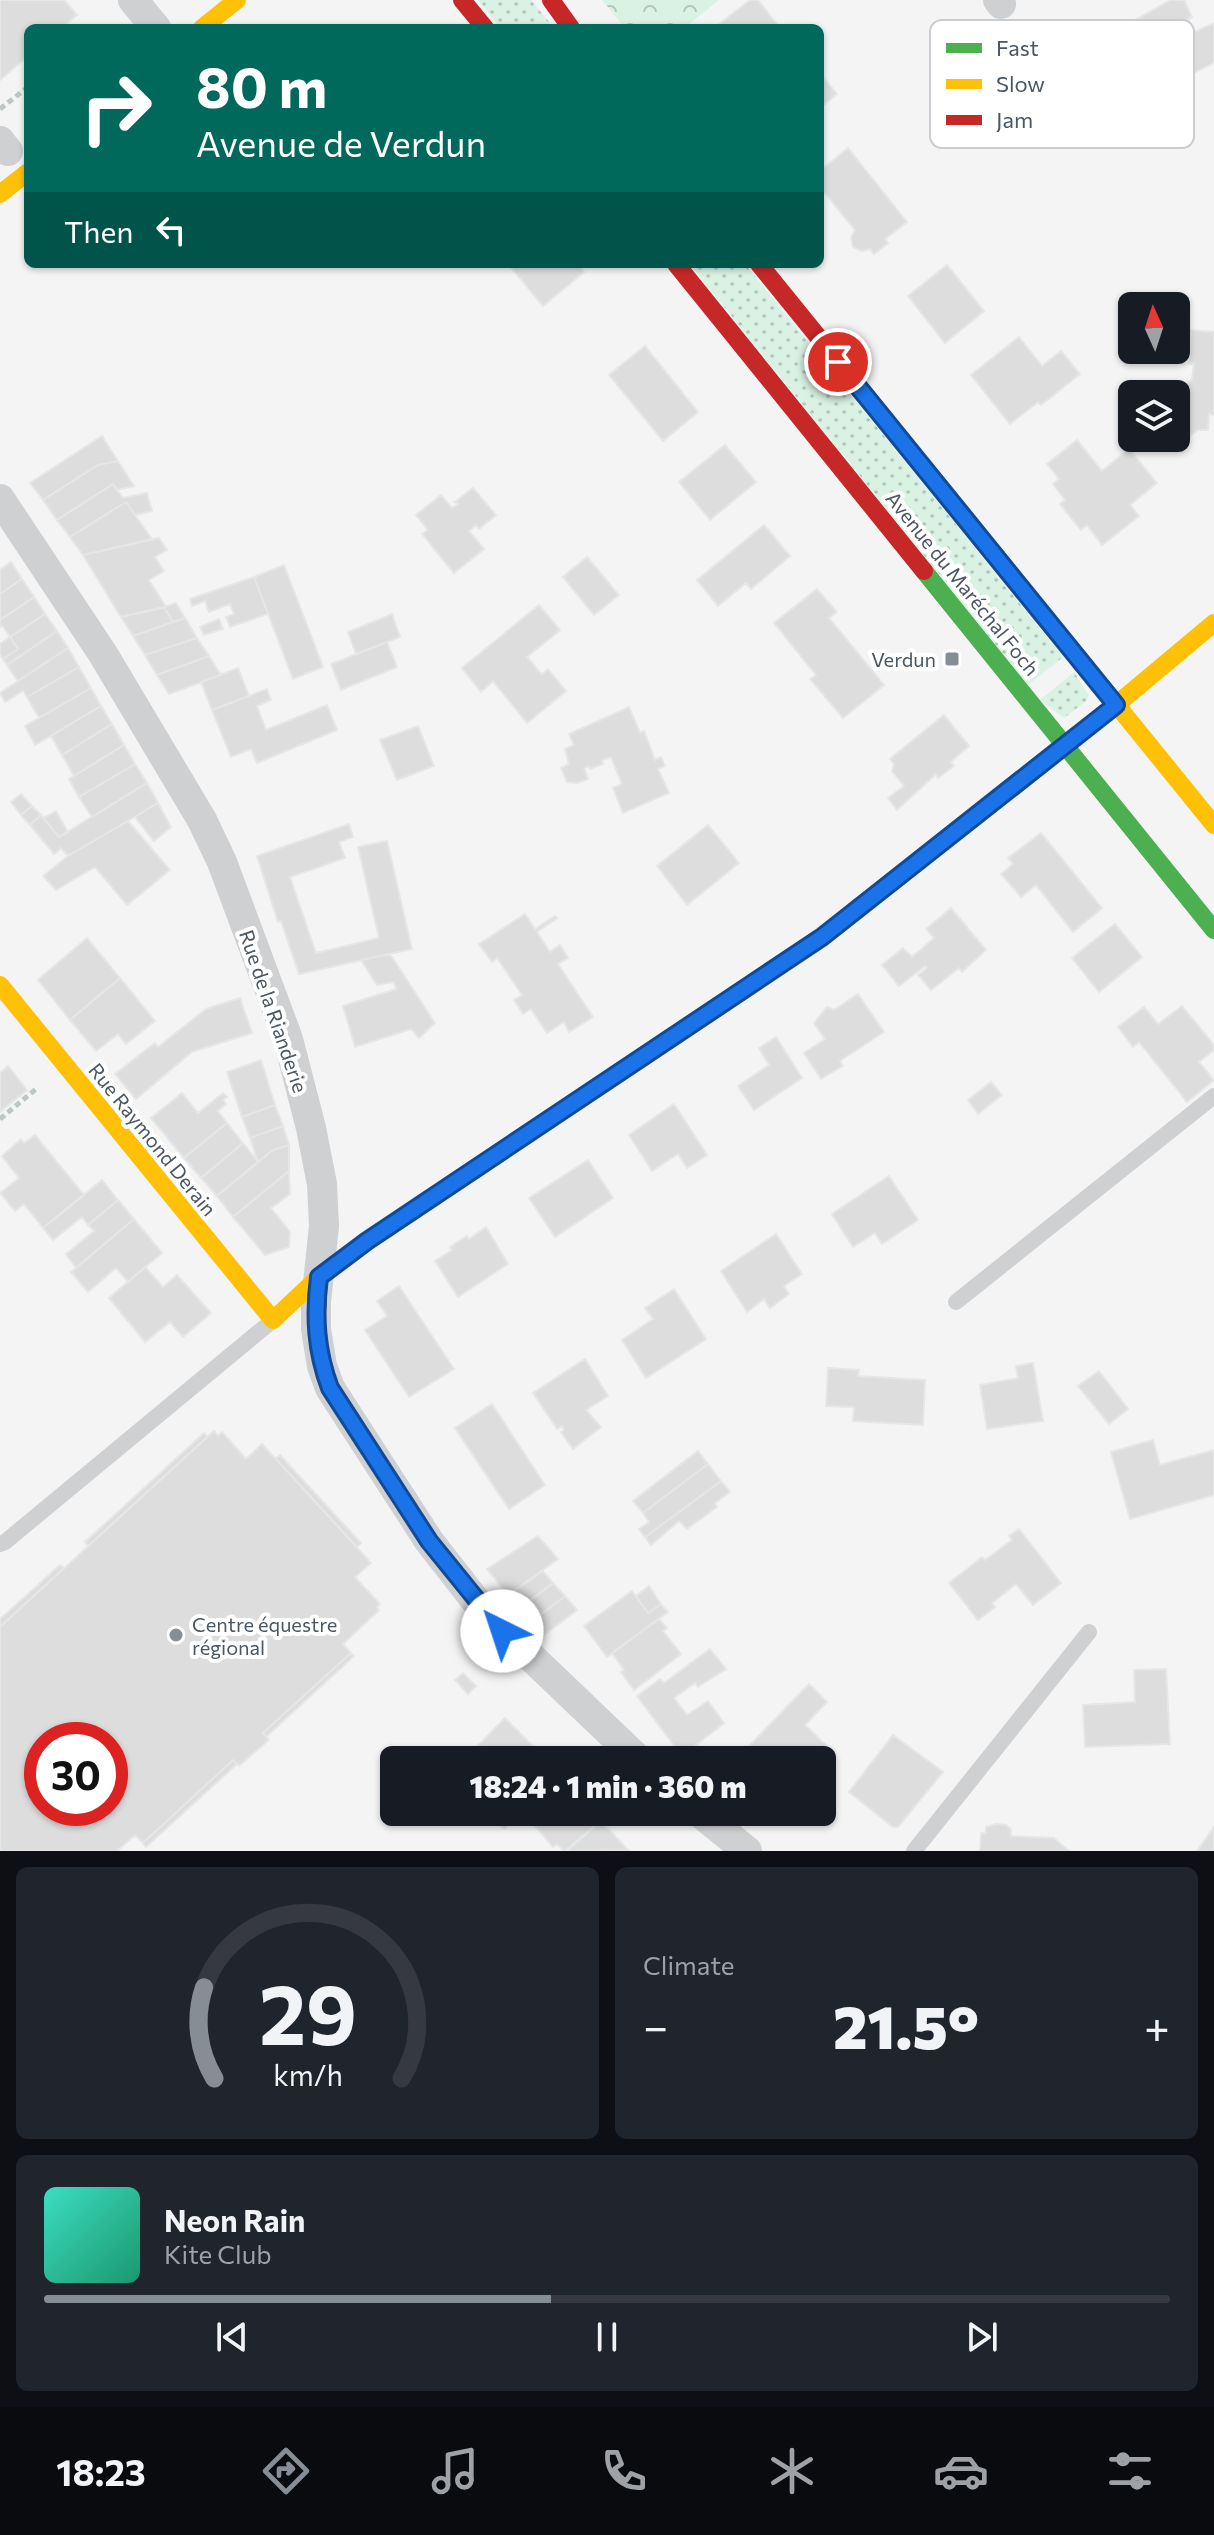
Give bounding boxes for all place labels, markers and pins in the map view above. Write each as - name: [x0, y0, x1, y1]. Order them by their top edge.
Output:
- pin: [804, 328, 872, 396]
- place label: Verdun: [871, 647, 936, 671]
- marker: Verdun: [943, 650, 961, 668]
- place label: Centre équestre régional: [192, 1612, 337, 1659]
- marker: Centre équestre régional: [167, 1626, 185, 1644]

